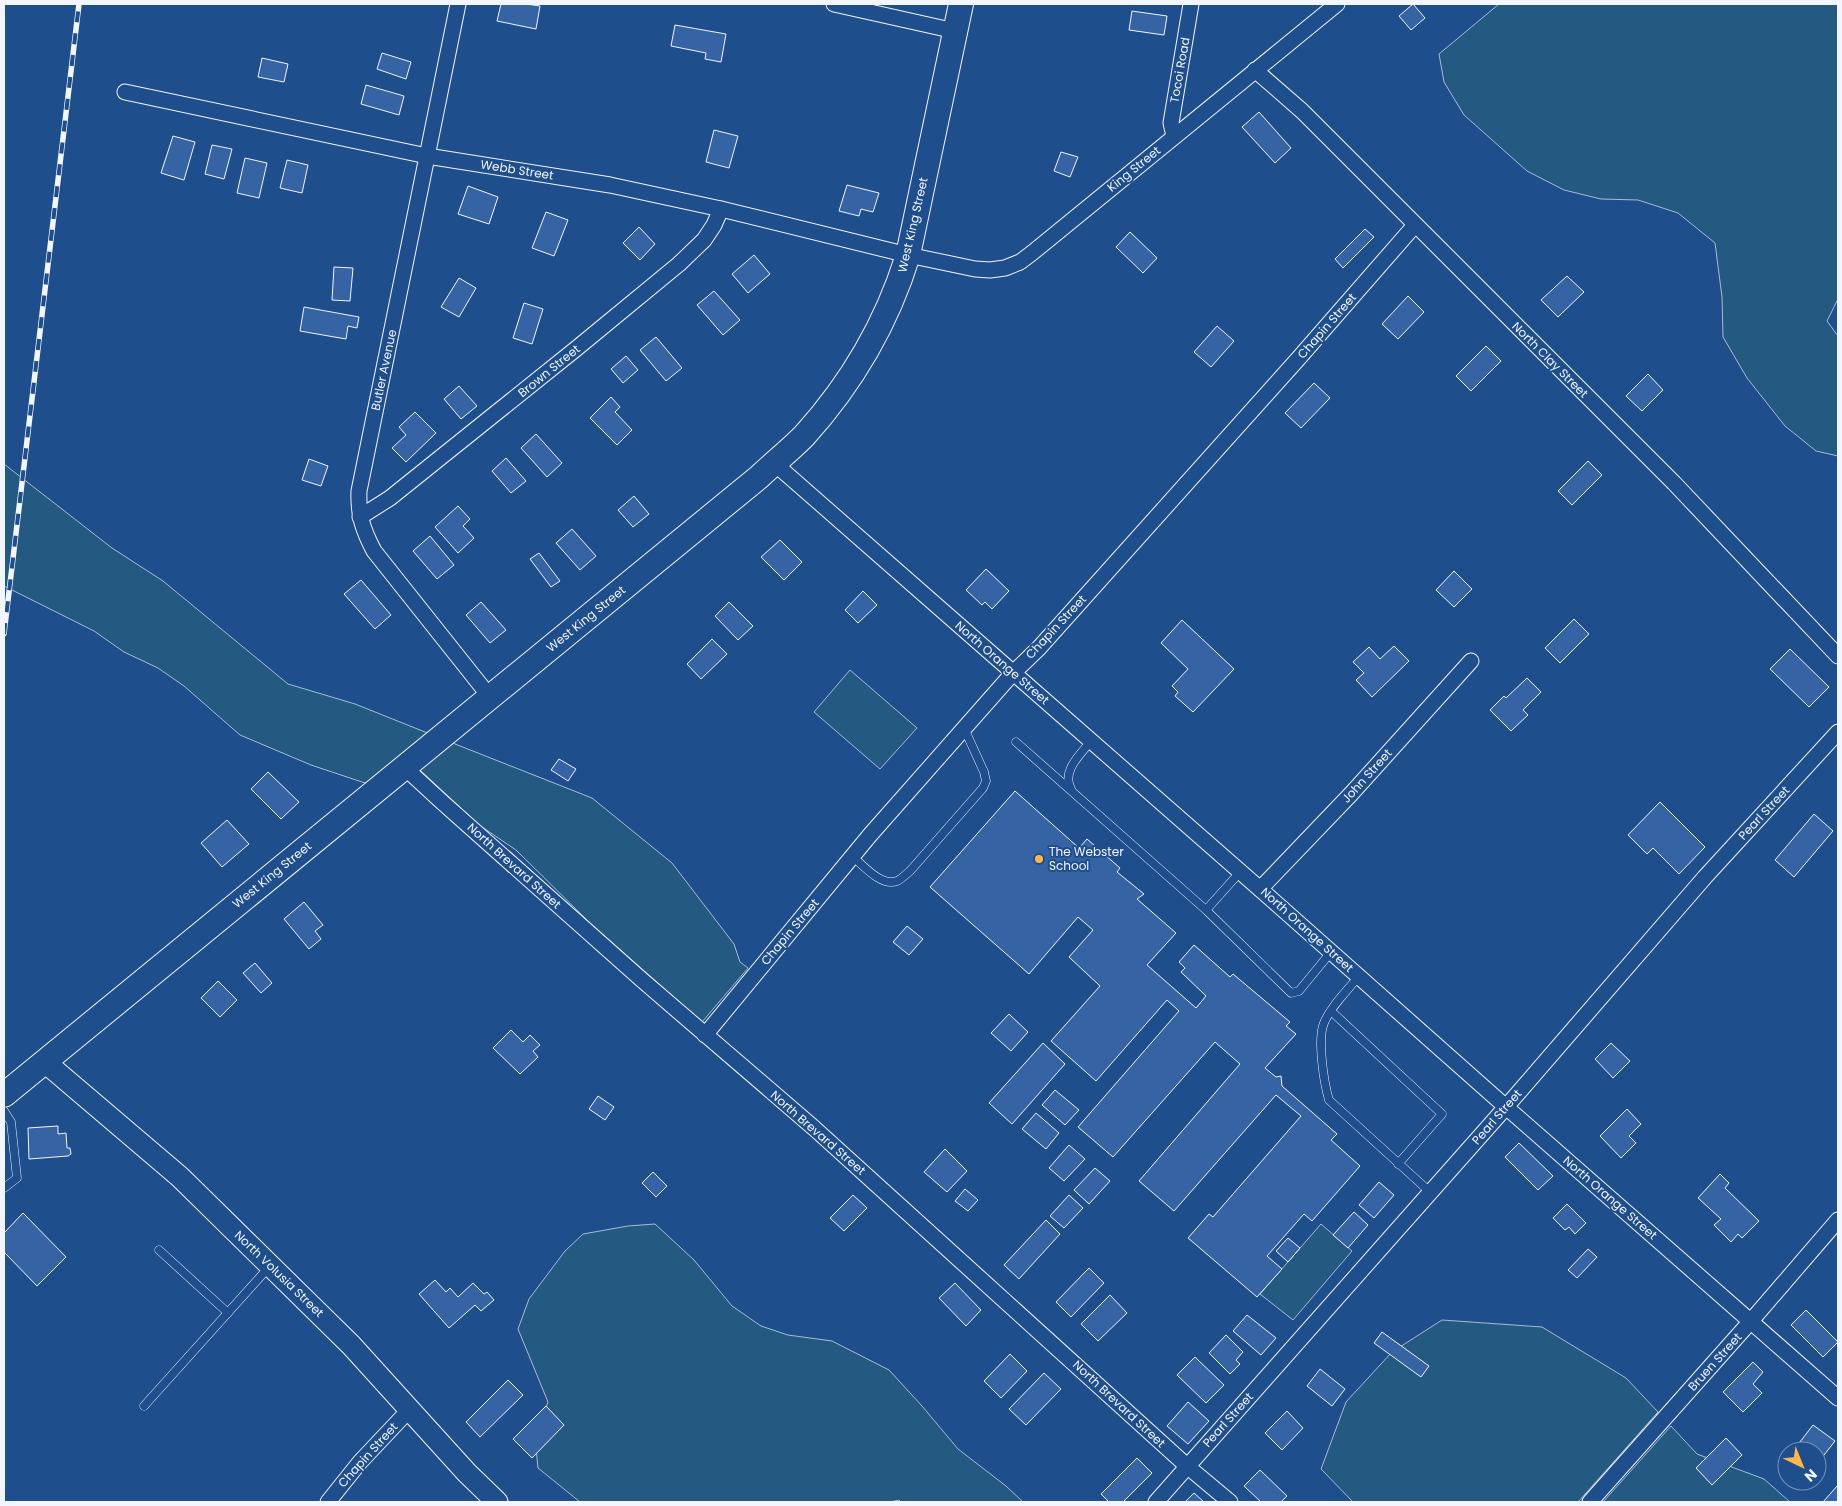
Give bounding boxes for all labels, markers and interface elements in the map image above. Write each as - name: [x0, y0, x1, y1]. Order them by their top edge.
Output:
- street label: Tocoi Road: [1165, 36, 1194, 104]
- street label: King Street: [1103, 142, 1164, 195]
- street label: Webb Street: [479, 155, 555, 184]
- street label: West King Street: [893, 176, 932, 274]
- street label: Chapin Street: [1293, 289, 1360, 362]
- street label: North Clay Street: [1509, 318, 1592, 401]
- street label: Butler Avenue: [367, 328, 400, 412]
- street label: Brown Street: [514, 340, 583, 401]
- street label: West King Street: [543, 581, 629, 656]
- street label: Chapin Street: [1021, 591, 1090, 662]
- street label: North Orange Street: [952, 617, 1053, 708]
- street label: John Street: [1338, 745, 1396, 807]
- street label: Pearl Street: [1734, 782, 1793, 843]
- street label: North Brevard Street: [464, 819, 565, 912]
- street label: West King Street: [229, 837, 315, 912]
- place label: The Webster School: [1049, 843, 1124, 874]
- marker: The Webster School: [1033, 853, 1045, 865]
- street label: North Orange Street: [1257, 883, 1357, 976]
- street label: Chapin Street: [757, 895, 823, 969]
- street label: Pearl Street: [1468, 1085, 1525, 1148]
- street label: North Brevard Street: [767, 1087, 870, 1179]
- street label: North Orange Street: [1560, 1152, 1661, 1243]
- street label: North Volusia Street: [231, 1227, 328, 1321]
- street label: Bruen Street: [1684, 1329, 1745, 1394]
- street label: North Brevard Street: [1069, 1356, 1169, 1451]
- street label: Pearl Street: [1198, 1389, 1257, 1451]
- street label: Chapin Street: [334, 1418, 401, 1491]
- north arrow: [1777, 1441, 1827, 1491]
- text: N: [1800, 1465, 1822, 1486]

